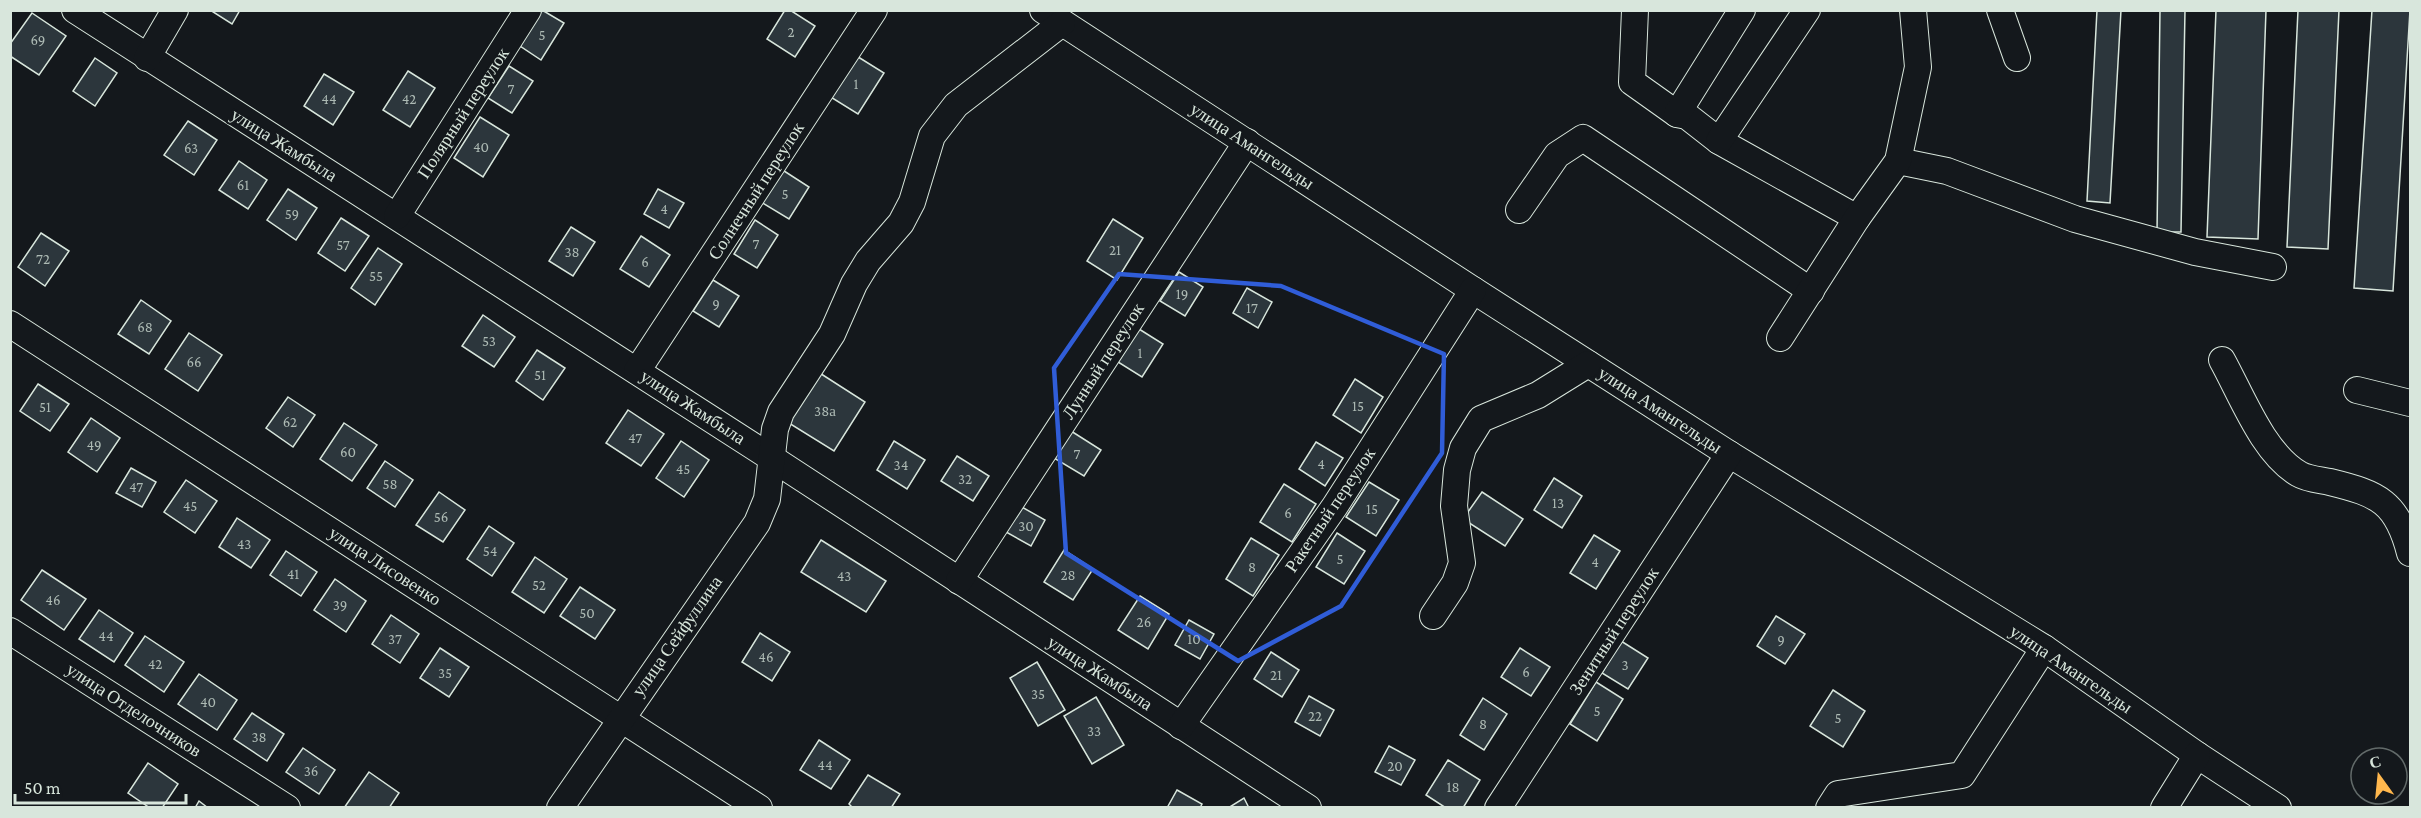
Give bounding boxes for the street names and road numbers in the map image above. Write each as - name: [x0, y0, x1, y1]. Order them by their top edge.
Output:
- street label: Полярный переулок: [413, 44, 513, 182]
- street label: улица Амангельды: [1186, 99, 1318, 193]
- street label: улица Жамбыла: [227, 104, 341, 186]
- street label: Солнечный переулок: [704, 118, 808, 263]
- street label: Лунный переулок: [1058, 299, 1148, 423]
- street label: улица Амангельды: [1594, 363, 1726, 457]
- street label: улица Жамбыла: [637, 366, 749, 448]
- street label: Ракетный переулок: [1281, 444, 1379, 576]
- street label: улица Лисовенко: [325, 522, 445, 610]
- street label: Зенитный переулок: [1565, 563, 1663, 699]
- street label: улица Сейфуллина: [628, 572, 726, 700]
- street label: улица Амангельды: [2006, 621, 2136, 717]
- street label: улица Жамбыла: [1044, 632, 1156, 714]
- street label: улица Отделочников: [63, 659, 205, 761]

